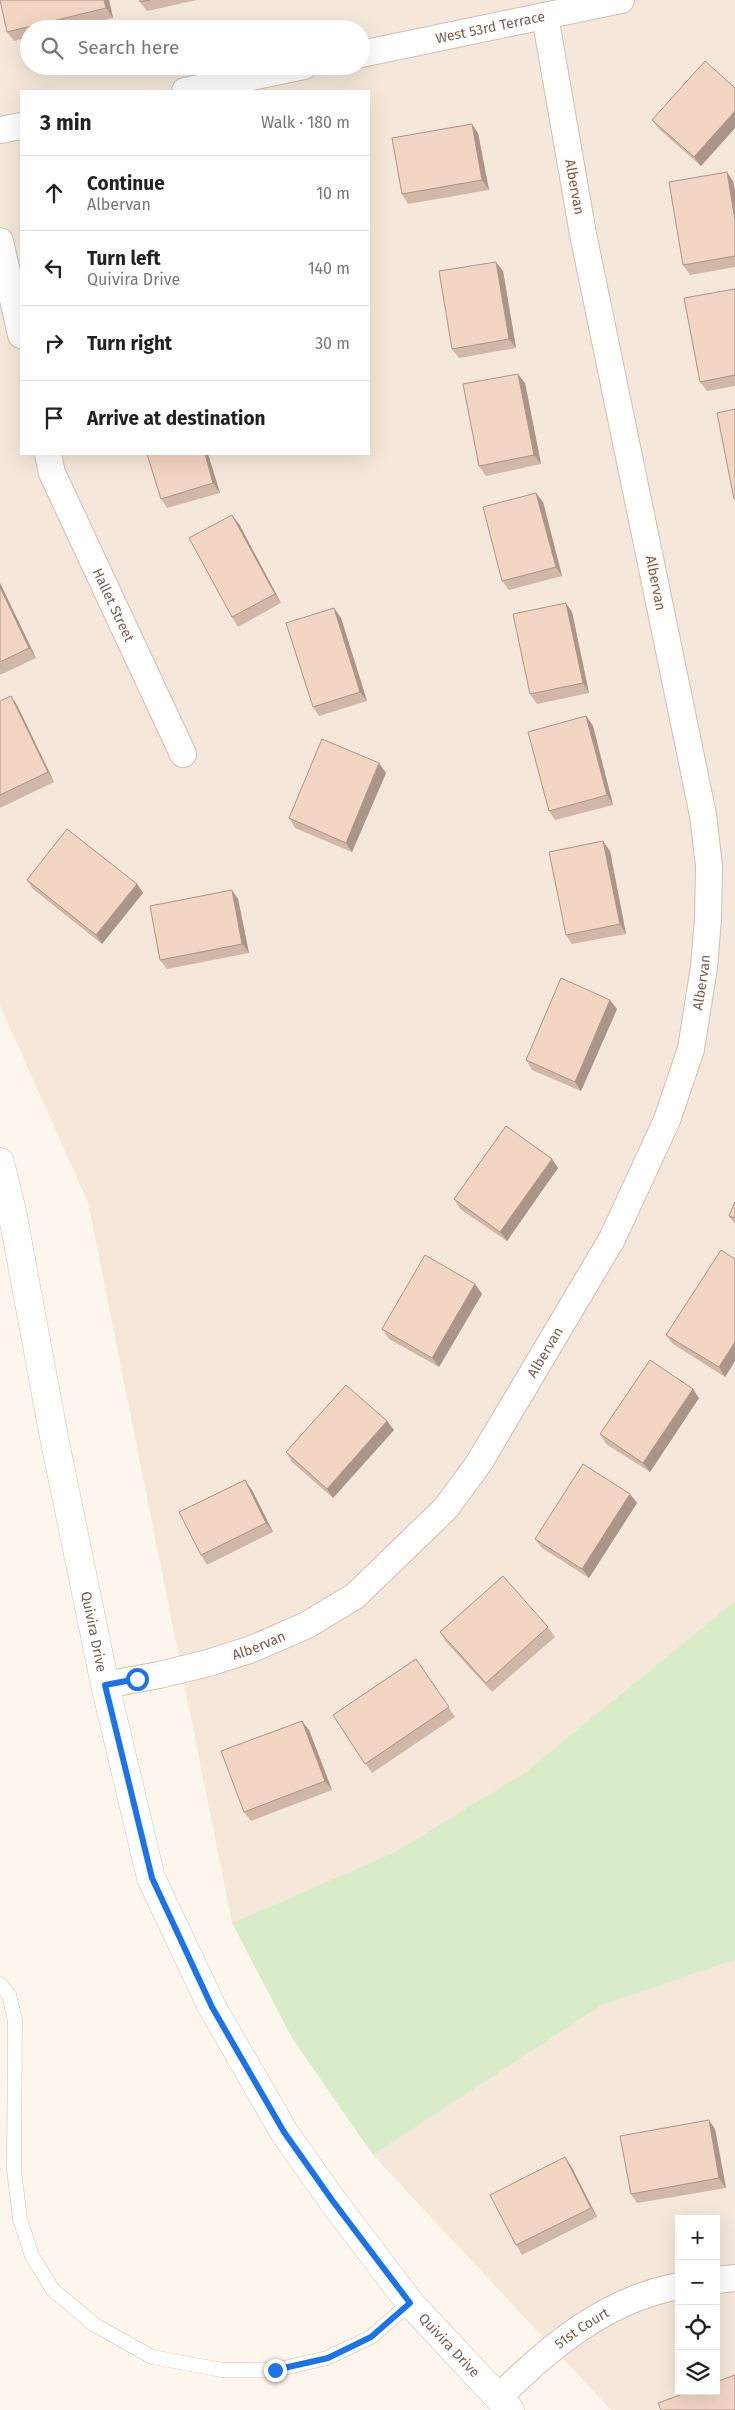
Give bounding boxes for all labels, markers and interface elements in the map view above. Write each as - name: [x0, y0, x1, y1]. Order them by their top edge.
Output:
- street label: West 53rd Terrace: [434, 8, 547, 47]
- search box: [20, 20, 370, 75]
- icon: search: [38, 34, 66, 62]
- text: Search here: [78, 36, 179, 59]
- text: 3 min: [40, 110, 92, 136]
- text: Walk · 180 m: [261, 113, 350, 132]
- street label: Albervan: [561, 158, 588, 216]
- text: Continue: [87, 172, 165, 195]
- icon: ahead: [40, 179, 68, 207]
- text: 10 m: [316, 184, 350, 203]
- text: Albervan: [87, 195, 151, 214]
- text: Turn left: [87, 247, 161, 270]
- icon: left: [40, 254, 68, 282]
- text: 140 m: [308, 259, 350, 278]
- text: Quivira Drive: [87, 270, 180, 289]
- icon: right: [40, 329, 68, 357]
- text: Turn right: [87, 332, 172, 355]
- text: 30 m: [315, 334, 350, 353]
- icon: arrive: [40, 404, 68, 432]
- text: Arrive at destination: [87, 407, 266, 430]
- street label: Albervan: [642, 554, 669, 612]
- street label: Hallet Street: [89, 565, 138, 646]
- street label: Albervan: [689, 954, 714, 1011]
- street label: Albervan: [524, 1324, 567, 1381]
- street label: Quivira Drive: [77, 1590, 110, 1673]
- street label: Albervan: [230, 1627, 288, 1664]
- route start: [126, 1668, 149, 1691]
- map controls: [675, 2215, 720, 2395]
- button: +: [675, 2215, 720, 2260]
- button: −: [675, 2260, 720, 2305]
- street label: 51st Court: [551, 2304, 613, 2353]
- button: locate: [675, 2305, 720, 2350]
- street label: Quivira Drive: [415, 2310, 483, 2381]
- button: layers: [675, 2350, 720, 2395]
- route end: [264, 2359, 287, 2382]

